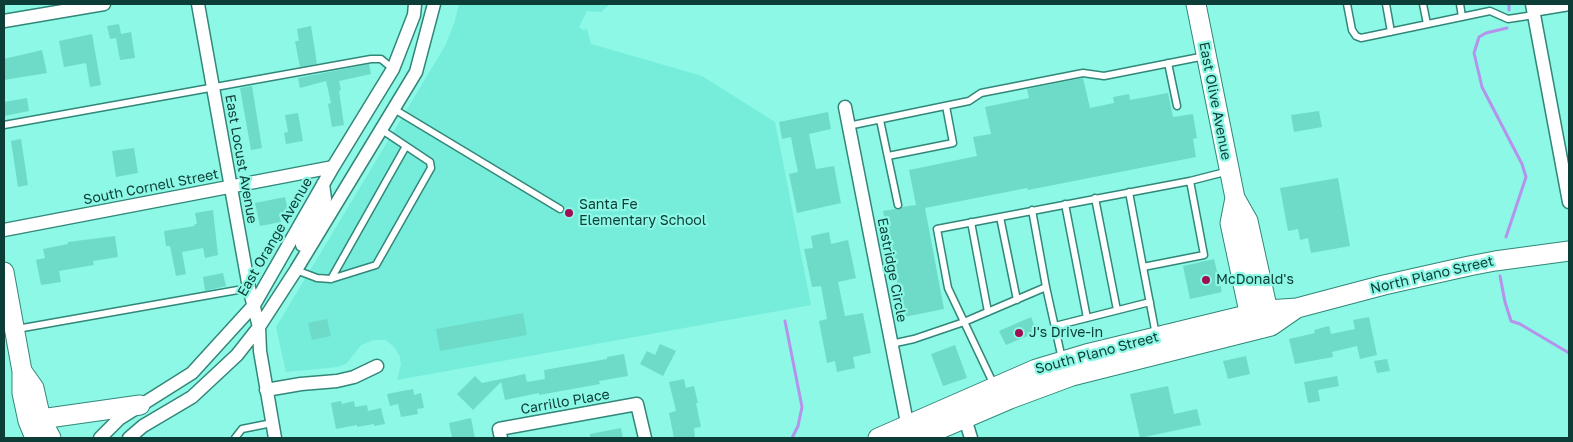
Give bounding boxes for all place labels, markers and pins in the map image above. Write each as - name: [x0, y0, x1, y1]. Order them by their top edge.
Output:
- place label: Santa Fe Elementary School: [579, 197, 706, 230]
- marker: Santa Fe Elementary School: [563, 207, 575, 219]
- place label: McDonald's: [1216, 272, 1294, 288]
- marker: McDonald's: [1200, 274, 1212, 286]
- place label: J's Drive-in: [1029, 325, 1103, 341]
- marker: J's Drive-in: [1013, 327, 1025, 339]

